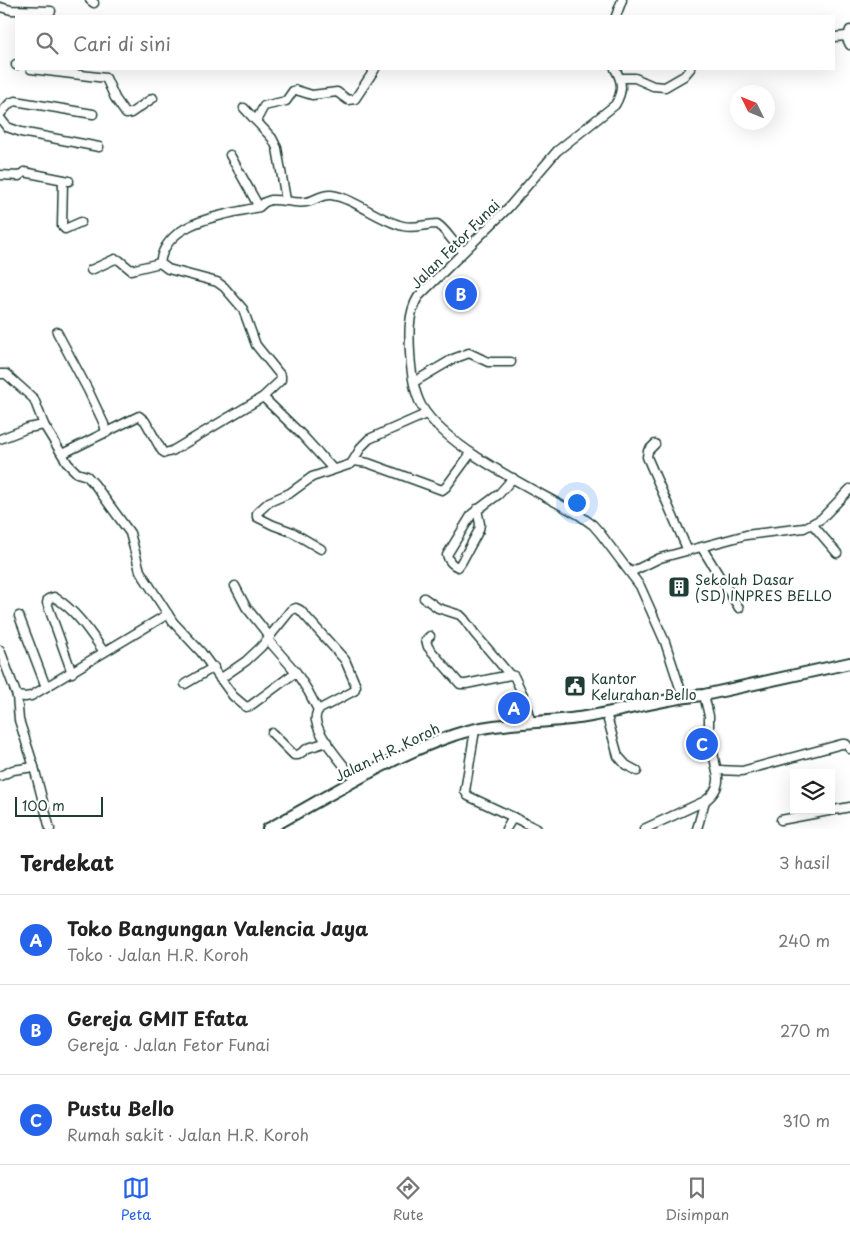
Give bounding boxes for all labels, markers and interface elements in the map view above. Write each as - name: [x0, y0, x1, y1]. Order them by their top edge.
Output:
- search box: [15, 15, 835, 70]
- icon: search: [33, 29, 61, 57]
- text: Cari di sini: [73, 29, 171, 57]
- north arrow: [730, 85, 775, 130]
- street label: Jalan Fetor Funai: [406, 195, 504, 293]
- pin: B: [445, 275, 477, 313]
- your location: [564, 490, 590, 516]
- place label: Sekolah Dasar (SD) INPRES BELLO: [695, 569, 832, 606]
- building icon: Sekolah Dasar (SD) INPRES BELLO: [667, 575, 691, 599]
- place label: Kantor Kelurahan Bello: [591, 668, 697, 705]
- public building icon: Kantor Kelurahan Bello: [563, 674, 587, 698]
- pin: A: [498, 689, 530, 727]
- street label: Jalan H.R. Koroh: [331, 717, 443, 787]
- pin: C: [686, 725, 718, 763]
- map controls: [790, 769, 835, 814]
- button: layers: [790, 769, 835, 814]
- scale bar: [15, 794, 102, 817]
- text: 100 m: [22, 795, 65, 816]
- text: Terdekat: [20, 846, 114, 878]
- text: 3 hasil: [779, 850, 830, 874]
- text: Toko Bangungan Valencia Jaya: [67, 914, 368, 942]
- text: A: [30, 928, 42, 952]
- text: 240 m: [778, 928, 830, 952]
- text: Toko · Jalan H.R. Koroh: [67, 942, 249, 966]
- text: Gereja GMIT Efata: [67, 1004, 248, 1032]
- text: B: [31, 1018, 41, 1042]
- text: 270 m: [780, 1018, 830, 1042]
- text: Gereja · Jalan Fetor Funai: [67, 1032, 270, 1056]
- text: Pustu Bello: [67, 1094, 174, 1122]
- text: C: [30, 1108, 42, 1132]
- text: 310 m: [782, 1108, 830, 1132]
- text: Rumah sakit · Jalan H.R. Koroh: [67, 1122, 309, 1146]
- tab: Peta: [121, 1174, 151, 1225]
- tab: Rute: [393, 1174, 424, 1225]
- tab: Disimpan: [665, 1174, 729, 1225]

